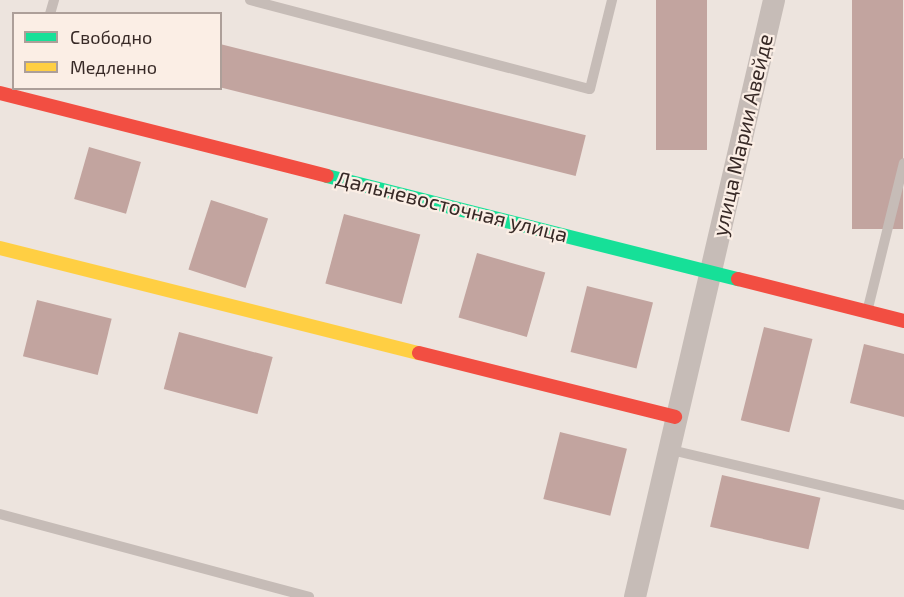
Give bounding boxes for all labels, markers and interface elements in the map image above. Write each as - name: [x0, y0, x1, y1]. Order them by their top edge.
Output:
- legend: [12, 12, 222, 90]
- text: Свободно: [70, 26, 152, 48]
- street label: улица Марии Авейде: [706, 31, 778, 239]
- text: Медленно: [70, 56, 157, 78]
- street label: Дальневосточная улица: [333, 165, 571, 247]

